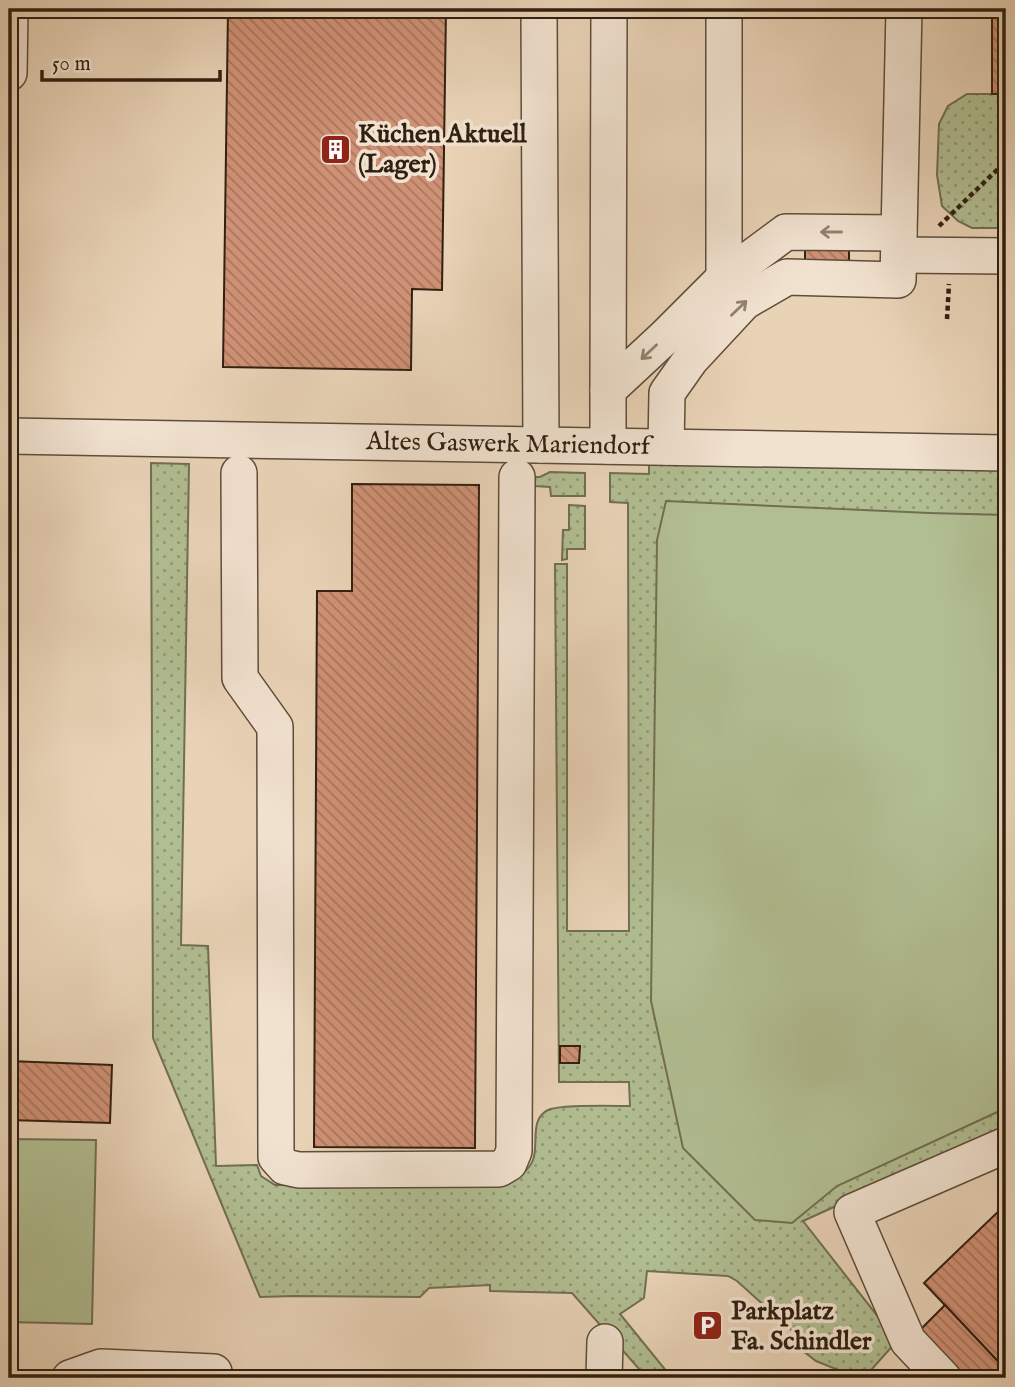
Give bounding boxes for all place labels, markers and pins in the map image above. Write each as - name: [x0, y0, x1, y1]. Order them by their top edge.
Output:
- place label: Küchen Aktuell (Lager): [358, 118, 528, 181]
- building icon: Küchen Aktuell (Lager): [318, 132, 352, 166]
- place label: Parkplatz Fa. Schindler: [731, 1295, 872, 1358]
- parking icon: Parkplatz Fa. Schindler: [691, 1309, 725, 1343]

